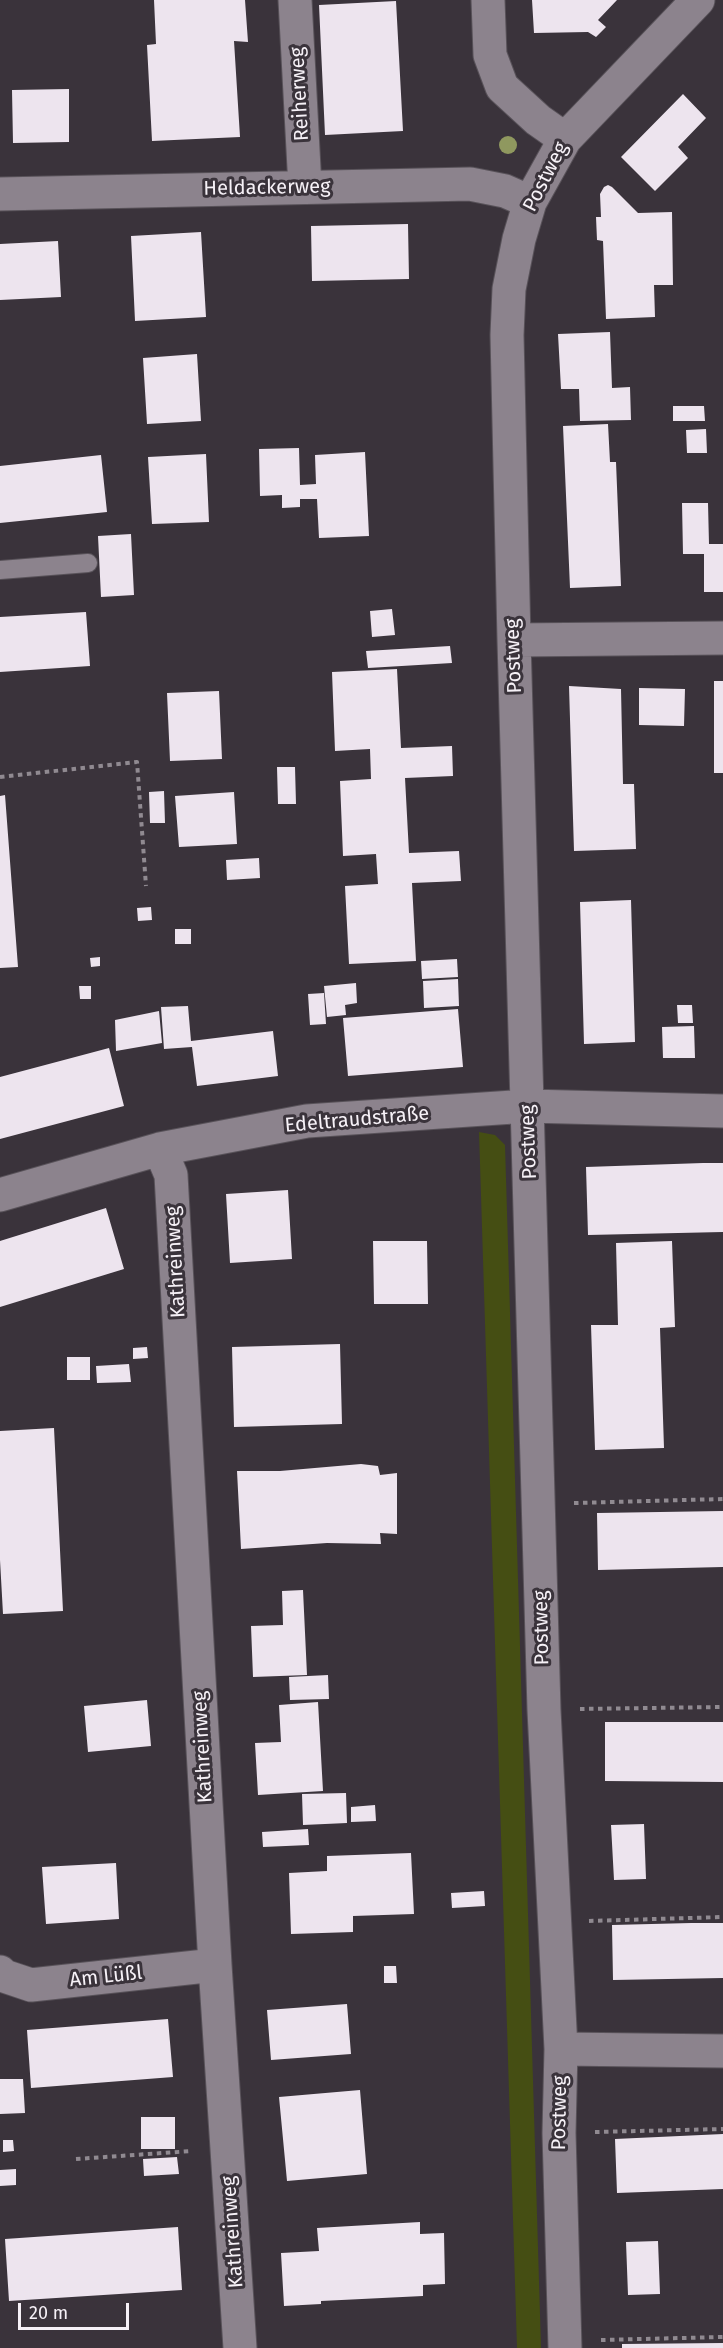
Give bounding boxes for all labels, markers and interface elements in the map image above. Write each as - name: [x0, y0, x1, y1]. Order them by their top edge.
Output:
- street label: Reiherweg: [286, 46, 314, 142]
- street label: Postweg: [518, 138, 574, 216]
- street label: Heldackerweg: [203, 175, 331, 201]
- street label: Postweg: [501, 618, 527, 694]
- street label: Edeltraudstraße: [284, 1102, 430, 1138]
- street label: Postweg: [516, 1104, 542, 1180]
- street label: Kathreinweg: [161, 1205, 191, 1319]
- street label: Postweg: [529, 1590, 555, 1666]
- street label: Kathreinweg: [188, 1690, 218, 1804]
- street label: Am Lüßl: [68, 1961, 144, 1993]
- street label: Postweg: [547, 2075, 573, 2151]
- street label: Kathreinweg: [217, 2175, 249, 2289]
- scale bar: [21, 2291, 132, 2329]
- text: 20 m: [29, 2302, 68, 2324]

